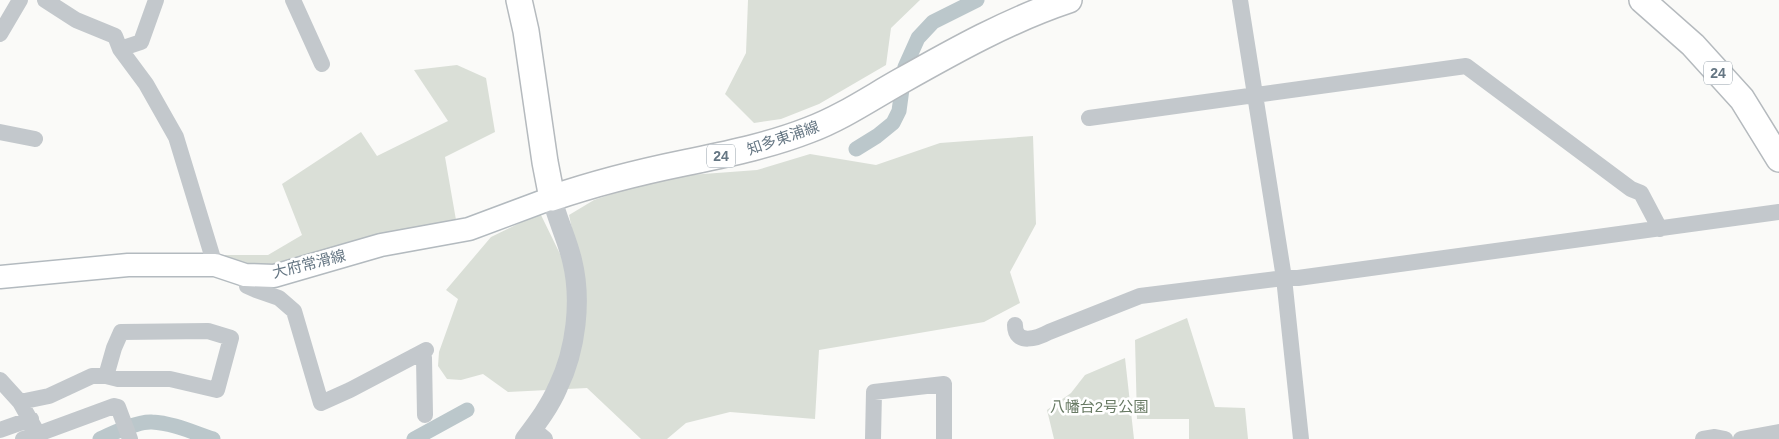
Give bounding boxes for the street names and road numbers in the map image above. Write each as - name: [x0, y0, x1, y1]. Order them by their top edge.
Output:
- road number: 24: [1704, 62, 1732, 84]
- street label: 知多東浦線: [745, 117, 821, 158]
- road number: 24: [707, 144, 735, 168]
- street label: 大府常滑線: [270, 246, 347, 281]

